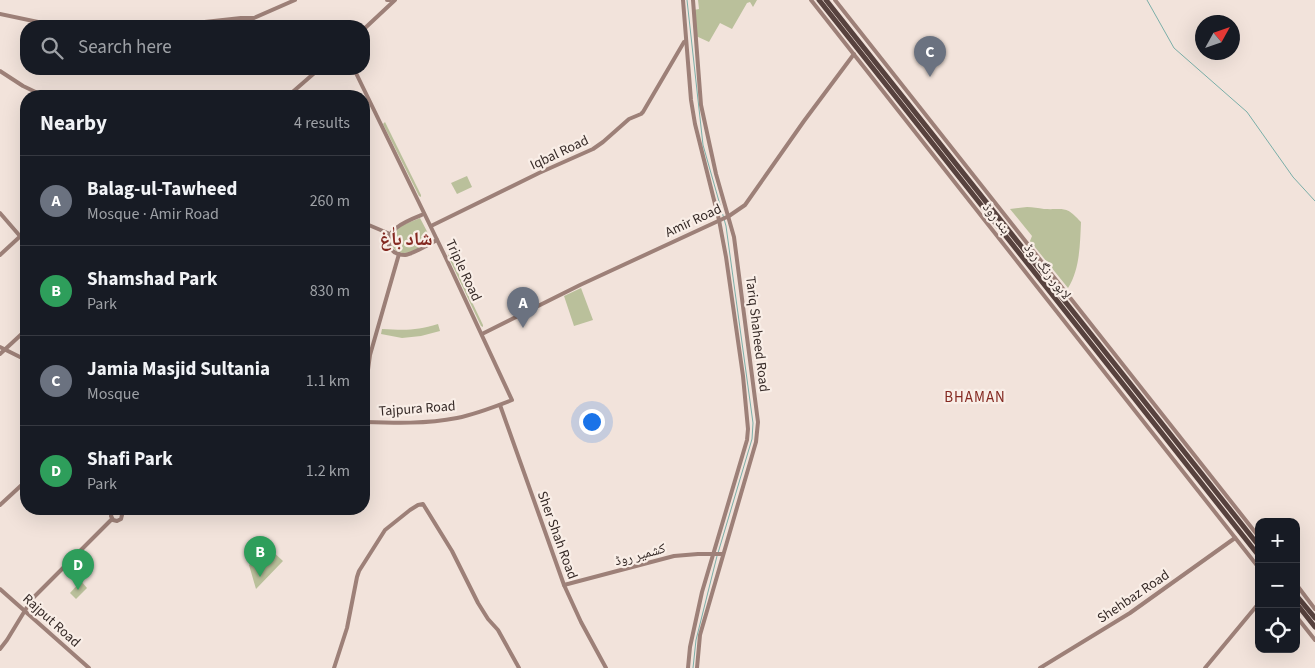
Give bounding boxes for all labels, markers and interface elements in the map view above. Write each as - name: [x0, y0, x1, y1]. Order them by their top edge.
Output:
- north arrow: [1195, 15, 1240, 60]
- search box: [20, 20, 370, 75]
- icon: search: [38, 34, 66, 62]
- text: Search here: [78, 34, 172, 61]
- pin: C: [914, 36, 946, 77]
- text: Nearby: [40, 108, 107, 138]
- text: 4 results: [294, 112, 350, 134]
- street label: Iqbal Road: [527, 131, 592, 175]
- text: Balag-ul-Tawheed: [87, 176, 237, 203]
- text: A: [51, 190, 61, 212]
- text: 260 m: [310, 190, 350, 212]
- street label: Amir Road: [662, 199, 725, 243]
- street label: بند روڈ: [978, 199, 1015, 239]
- text: Mosque · Amir Road: [87, 203, 219, 225]
- district label: شاد باٰغ: [379, 226, 433, 253]
- street label: Triple Road: [440, 236, 486, 305]
- street label: لاہور رنگ روڈ: [1019, 239, 1076, 304]
- text: Shamshad Park: [87, 266, 217, 293]
- street label: Tariq Shaheed Road: [740, 275, 774, 393]
- text: B: [51, 280, 61, 302]
- text: 830 m: [310, 280, 350, 302]
- pin: A: [507, 287, 539, 328]
- text: Park: [87, 293, 117, 315]
- text: Jamia Masjid Sultania: [87, 356, 270, 383]
- text: C: [51, 370, 61, 392]
- text: 1.1 km: [306, 370, 350, 392]
- text: Mosque: [87, 383, 140, 405]
- district label: BHAMAN: [944, 387, 1006, 408]
- street label: Tajpura Road: [378, 396, 456, 422]
- your location: [579, 409, 605, 435]
- text: Shafi Park: [87, 446, 173, 473]
- text: D: [51, 460, 61, 482]
- text: 1.2 km: [306, 460, 350, 482]
- text: Park: [87, 473, 117, 495]
- street label: Sher Shah Road: [532, 489, 582, 582]
- map controls: [1255, 518, 1300, 653]
- button: +: [1255, 518, 1300, 563]
- pin: B: [244, 536, 276, 577]
- street label: کشمیر روڈ: [612, 539, 668, 571]
- pin: D: [62, 549, 94, 590]
- button: −: [1255, 563, 1300, 608]
- street label: Shehbaz Road: [1094, 565, 1174, 628]
- street label: Rajput Road: [18, 589, 85, 652]
- button: locate: [1255, 608, 1300, 653]

